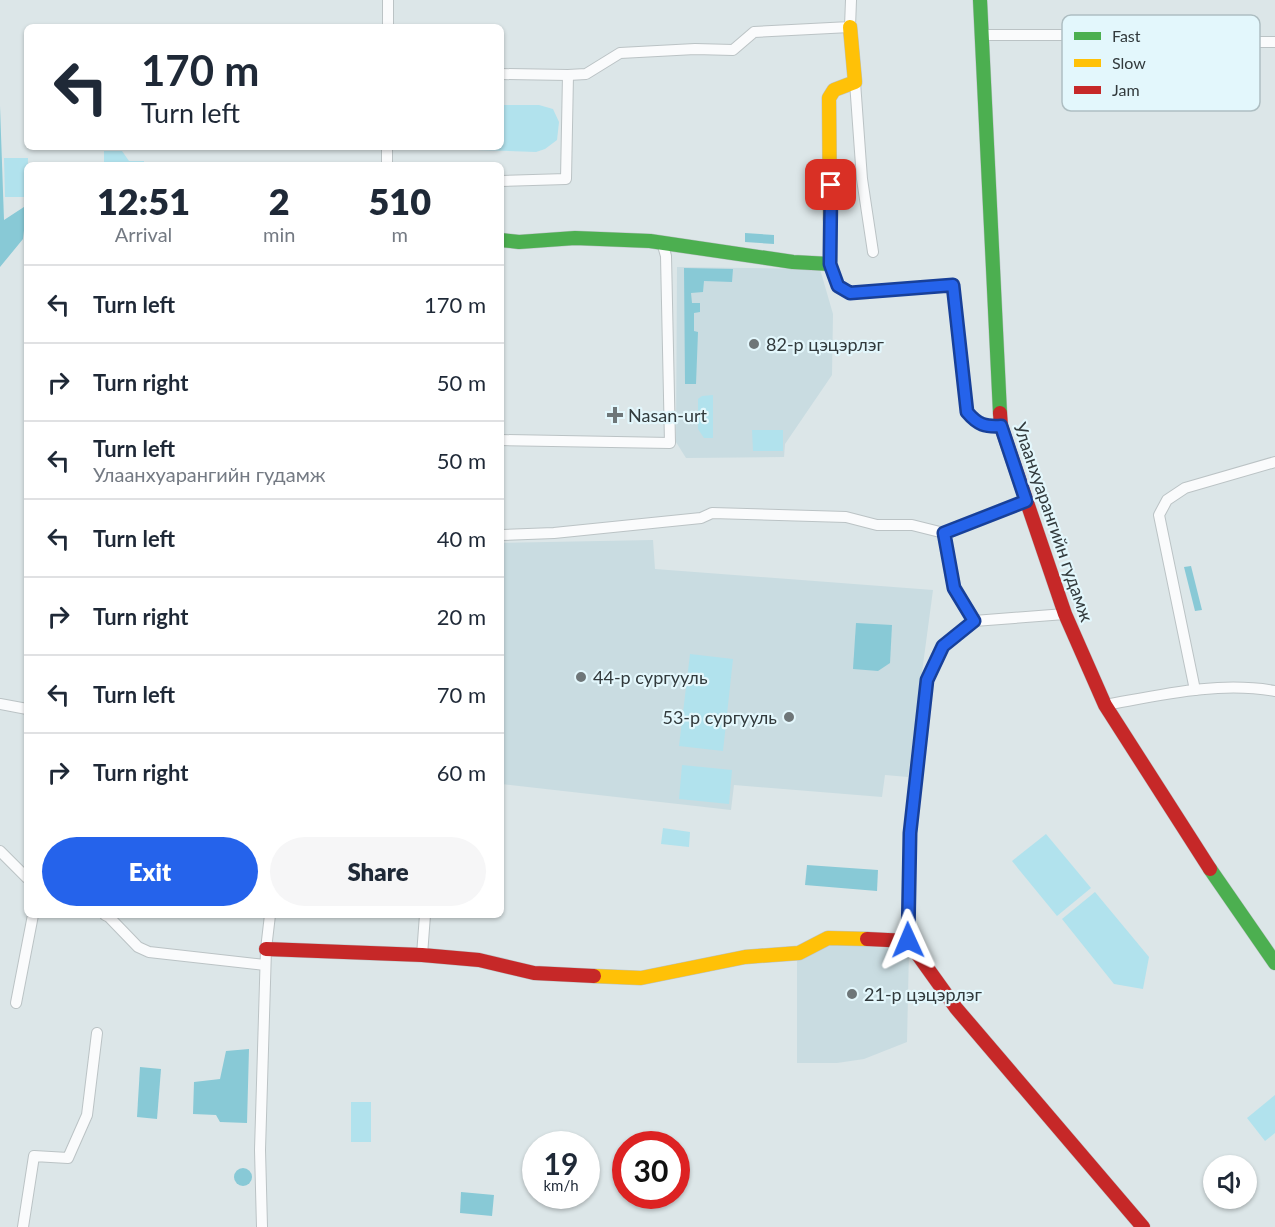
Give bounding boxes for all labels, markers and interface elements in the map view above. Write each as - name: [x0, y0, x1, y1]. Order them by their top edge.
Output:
- legend: [1062, 15, 1260, 111]
- text: Fast: [1112, 26, 1141, 45]
- text: 170 m: [141, 45, 259, 95]
- icon: left: [42, 48, 120, 126]
- text: Slow: [1112, 53, 1146, 72]
- text: Jam: [1112, 80, 1140, 99]
- text: Turn left: [141, 96, 240, 129]
- pin: [805, 159, 856, 210]
- icon: arrive: [814, 168, 847, 201]
- text: 12:51: [97, 179, 190, 223]
- text: 2: [269, 179, 290, 223]
- text: 510: [368, 179, 431, 223]
- text: Arrival: [115, 222, 172, 246]
- text: min: [263, 222, 295, 246]
- text: m: [391, 222, 408, 246]
- icon: left: [42, 288, 75, 321]
- text: Turn left: [93, 291, 175, 318]
- text: 170 m: [424, 291, 486, 318]
- place label: 82-р цэцэрлэг: [766, 333, 884, 355]
- marker: 82-р цэцэрлэг: [747, 337, 761, 351]
- icon: right: [42, 366, 75, 399]
- text: Turn right: [93, 369, 188, 396]
- text: 50 m: [437, 369, 486, 396]
- place label: Nasan-urt: [628, 404, 707, 426]
- marker: Nasan-urt: [606, 406, 624, 424]
- street label: Улаанхуарангийн гудамж: [1010, 419, 1098, 625]
- text: Turn left: [93, 435, 175, 462]
- icon: left: [42, 444, 75, 477]
- text: 50 m: [437, 447, 486, 474]
- text: Улаанхуарангийн гудамж: [93, 462, 326, 486]
- icon: left: [42, 522, 75, 555]
- text: Turn left: [93, 525, 175, 552]
- text: 40 m: [437, 525, 486, 552]
- icon: right: [42, 600, 75, 633]
- text: Turn right: [93, 603, 188, 630]
- text: 20 m: [437, 603, 486, 630]
- place label: 44-р сургууль: [593, 666, 708, 688]
- marker: 44-р сургууль: [574, 670, 588, 684]
- icon: left: [42, 678, 75, 711]
- text: Turn left: [93, 681, 175, 708]
- text: 70 m: [437, 681, 486, 708]
- place label: 53-р сургууль: [662, 706, 777, 728]
- marker: 53-р сургууль: [782, 710, 796, 724]
- icon: right: [42, 756, 75, 789]
- text: Turn right: [93, 759, 188, 786]
- text: 60 m: [437, 759, 486, 786]
- button: Exit: [42, 837, 258, 906]
- button: Share: [270, 837, 486, 906]
- position arrow: [876, 908, 940, 972]
- place label: 21-р цэцэрлэг: [864, 983, 982, 1005]
- marker: 21-р цэцэрлэг: [845, 987, 859, 1001]
- speed limit sign: 30: [612, 1131, 690, 1209]
- text: 19: [544, 1145, 578, 1181]
- map controls: [1203, 1155, 1257, 1209]
- button: sound: [1203, 1155, 1257, 1209]
- text: km/h: [543, 1176, 579, 1194]

